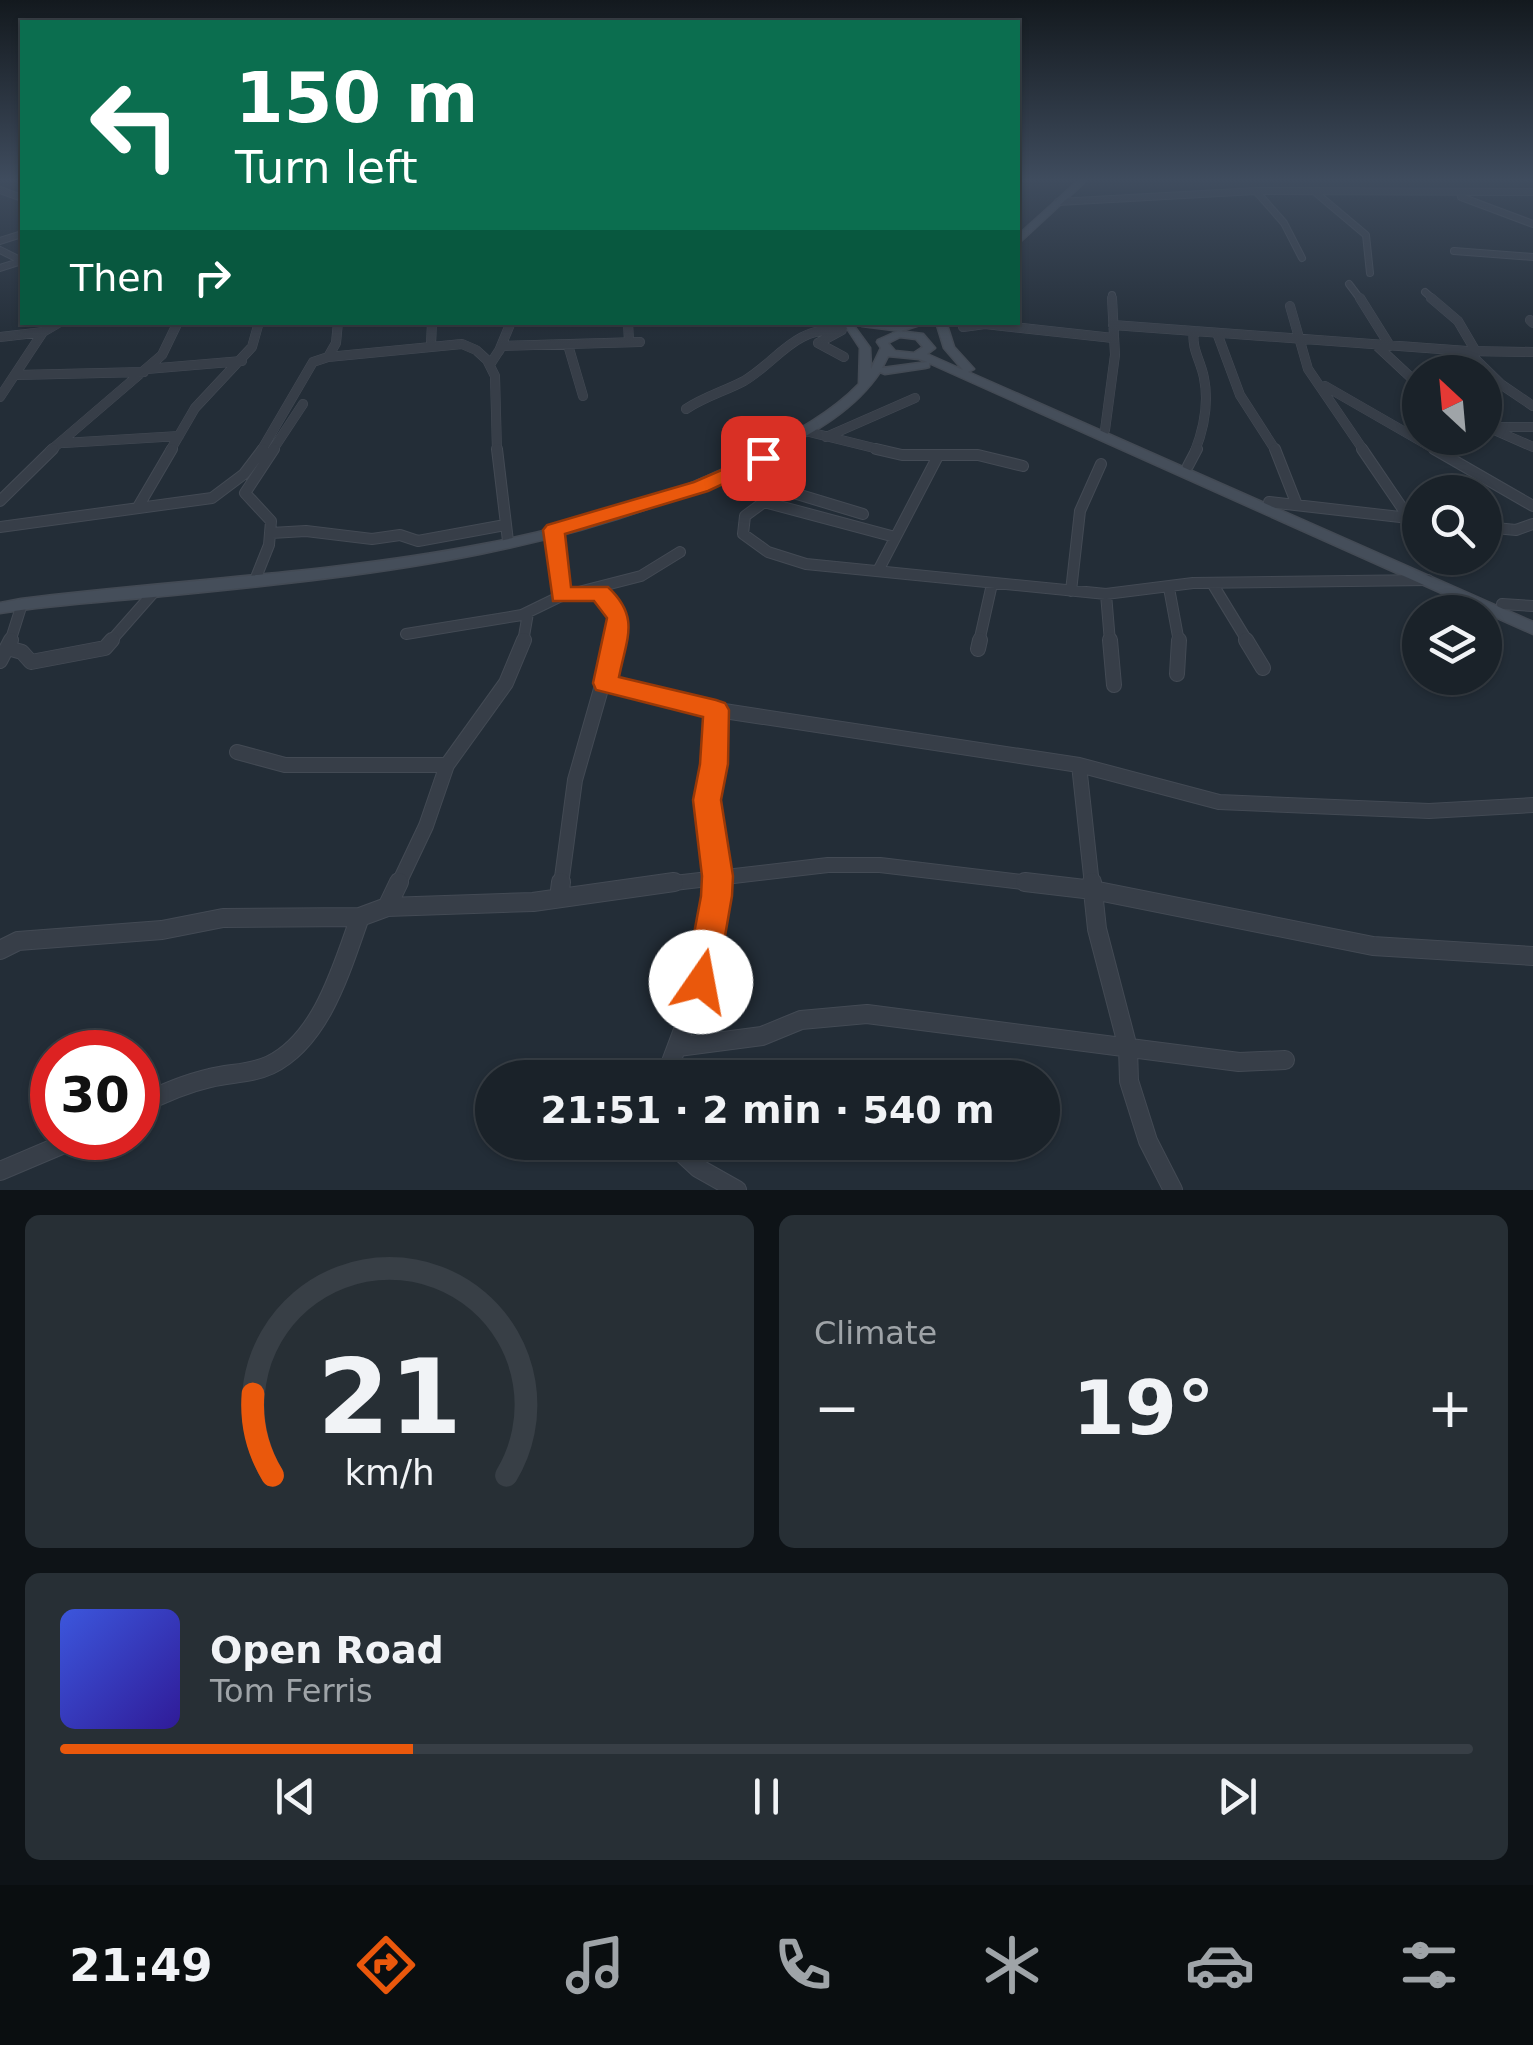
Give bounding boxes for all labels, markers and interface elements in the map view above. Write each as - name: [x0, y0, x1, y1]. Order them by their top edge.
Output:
- text: 150 m: [235, 57, 478, 139]
- icon: left: [70, 60, 200, 190]
- text: Turn left: [235, 141, 418, 194]
- icon: right: [185, 250, 240, 305]
- text: Then: [70, 256, 165, 300]
- north arrow: [1402, 355, 1502, 455]
- map controls: [1402, 355, 1502, 695]
- pin: [721, 416, 806, 501]
- icon: arrive: [736, 431, 791, 486]
- button: search: [1402, 475, 1502, 575]
- button: layers: [1402, 595, 1502, 695]
- position arrow: [649, 930, 753, 1034]
- speed limit sign: 30: [30, 1030, 160, 1160]
- text: 21:51 · 2 min · 540 m: [540, 1088, 995, 1132]
- text: Climate: [814, 1314, 937, 1352]
- text: 21: [317, 1336, 462, 1458]
- text: 19°: [1073, 1364, 1214, 1452]
- text: −: [814, 1376, 860, 1440]
- text: +: [1427, 1376, 1473, 1440]
- text: km/h: [344, 1452, 435, 1493]
- text: Open Road: [210, 1628, 444, 1672]
- text: Tom Ferris: [210, 1672, 373, 1710]
- icon: previous: [268, 1769, 323, 1824]
- icon: pause: [739, 1769, 794, 1824]
- icon: next: [1210, 1769, 1265, 1824]
- icon: directions: [351, 1930, 421, 2000]
- icon: music: [560, 1930, 630, 2000]
- icon: phone: [768, 1930, 838, 2000]
- icon: climate: [977, 1930, 1047, 2000]
- icon: car: [1185, 1930, 1255, 2000]
- icon: filters: [1394, 1930, 1464, 2000]
- text: 21:49: [69, 1939, 213, 1992]

